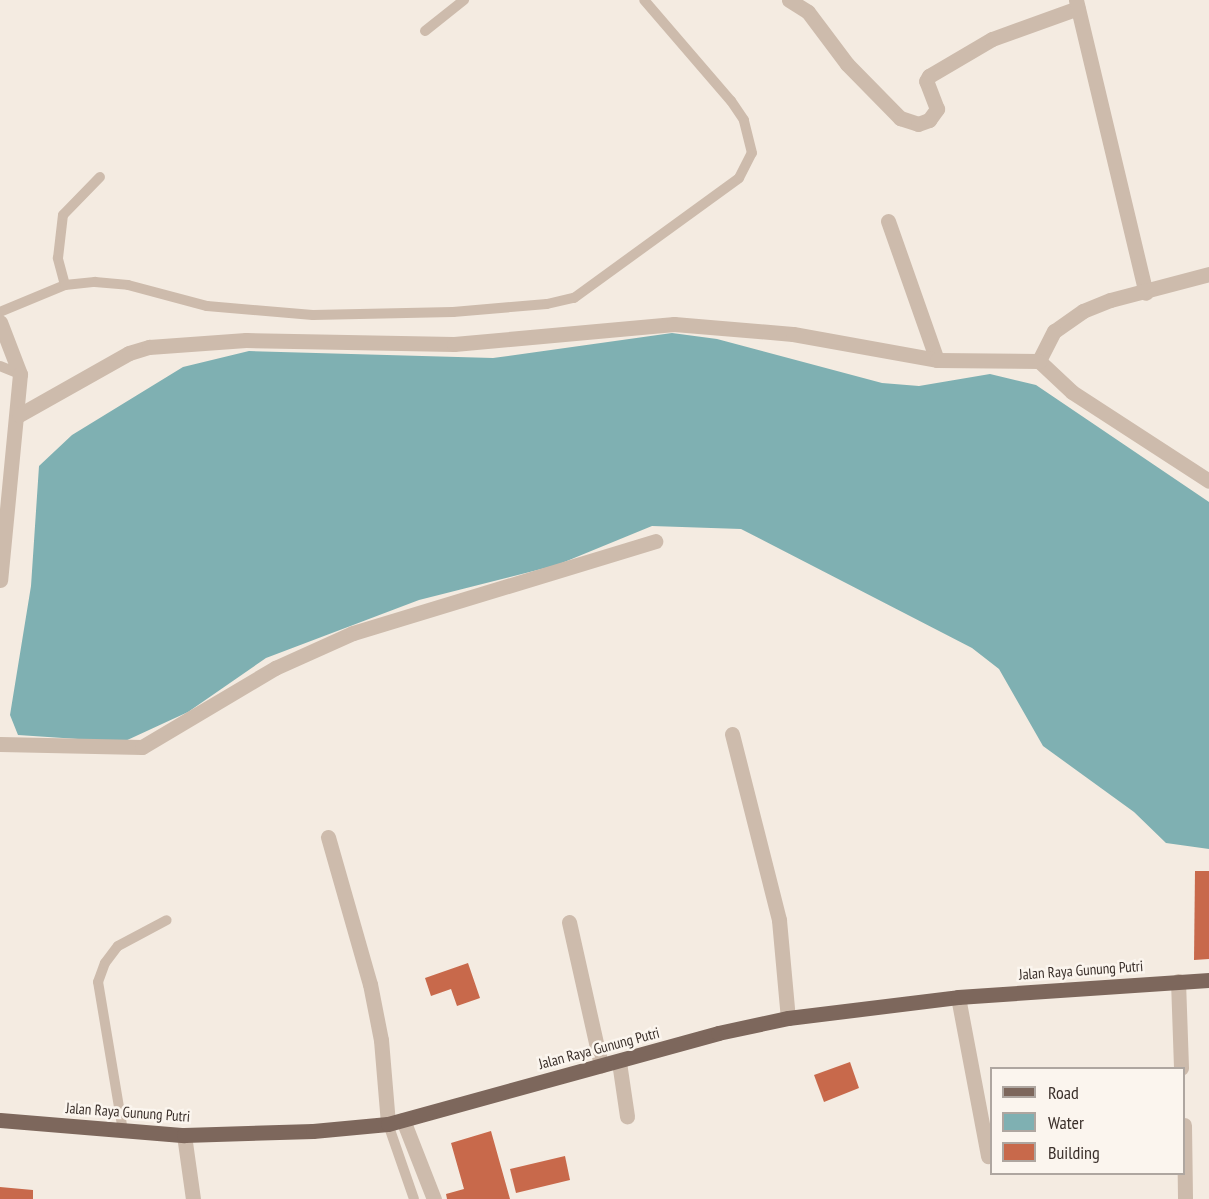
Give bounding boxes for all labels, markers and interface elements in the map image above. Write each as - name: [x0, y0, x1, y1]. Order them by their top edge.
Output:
- street label: Jalan Raya Gunung Putri: [1018, 957, 1144, 983]
- street label: Jalan Raya Gunung Putri: [537, 1023, 661, 1073]
- legend: [990, 1067, 1185, 1175]
- text: Road: [1048, 1081, 1079, 1104]
- street label: Jalan Raya Gunung Putri: [65, 1099, 191, 1125]
- text: Water: [1048, 1111, 1084, 1134]
- text: Building: [1048, 1141, 1100, 1164]

